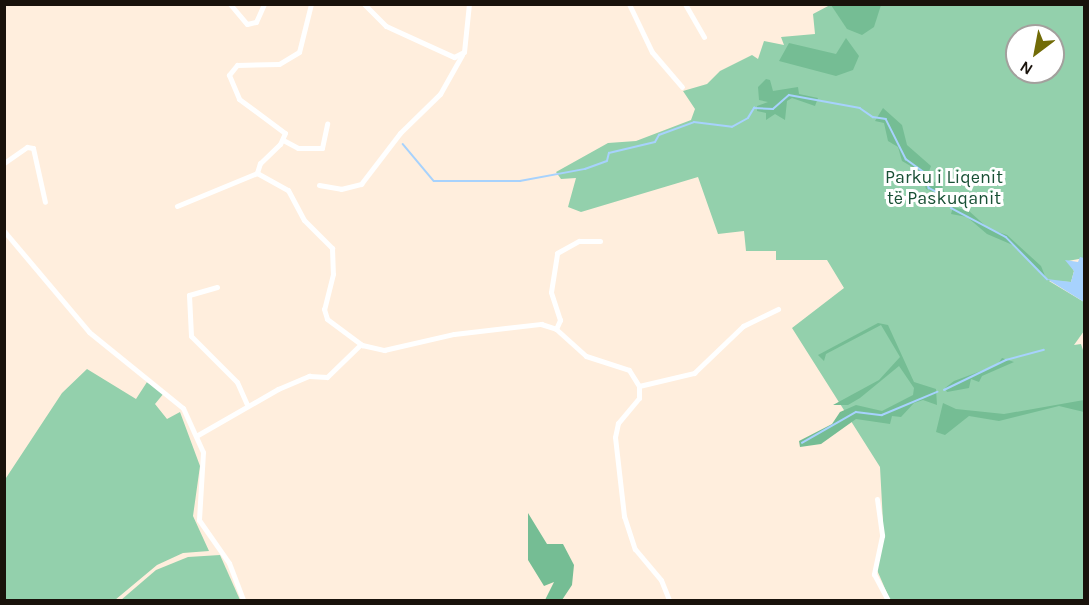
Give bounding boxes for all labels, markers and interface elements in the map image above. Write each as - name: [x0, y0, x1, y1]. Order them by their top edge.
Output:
- north arrow: [1005, 24, 1065, 84]
- text: N: [1016, 57, 1036, 79]
- park label: Parku i Liqenit të Paskuqanit: [885, 167, 1003, 210]

